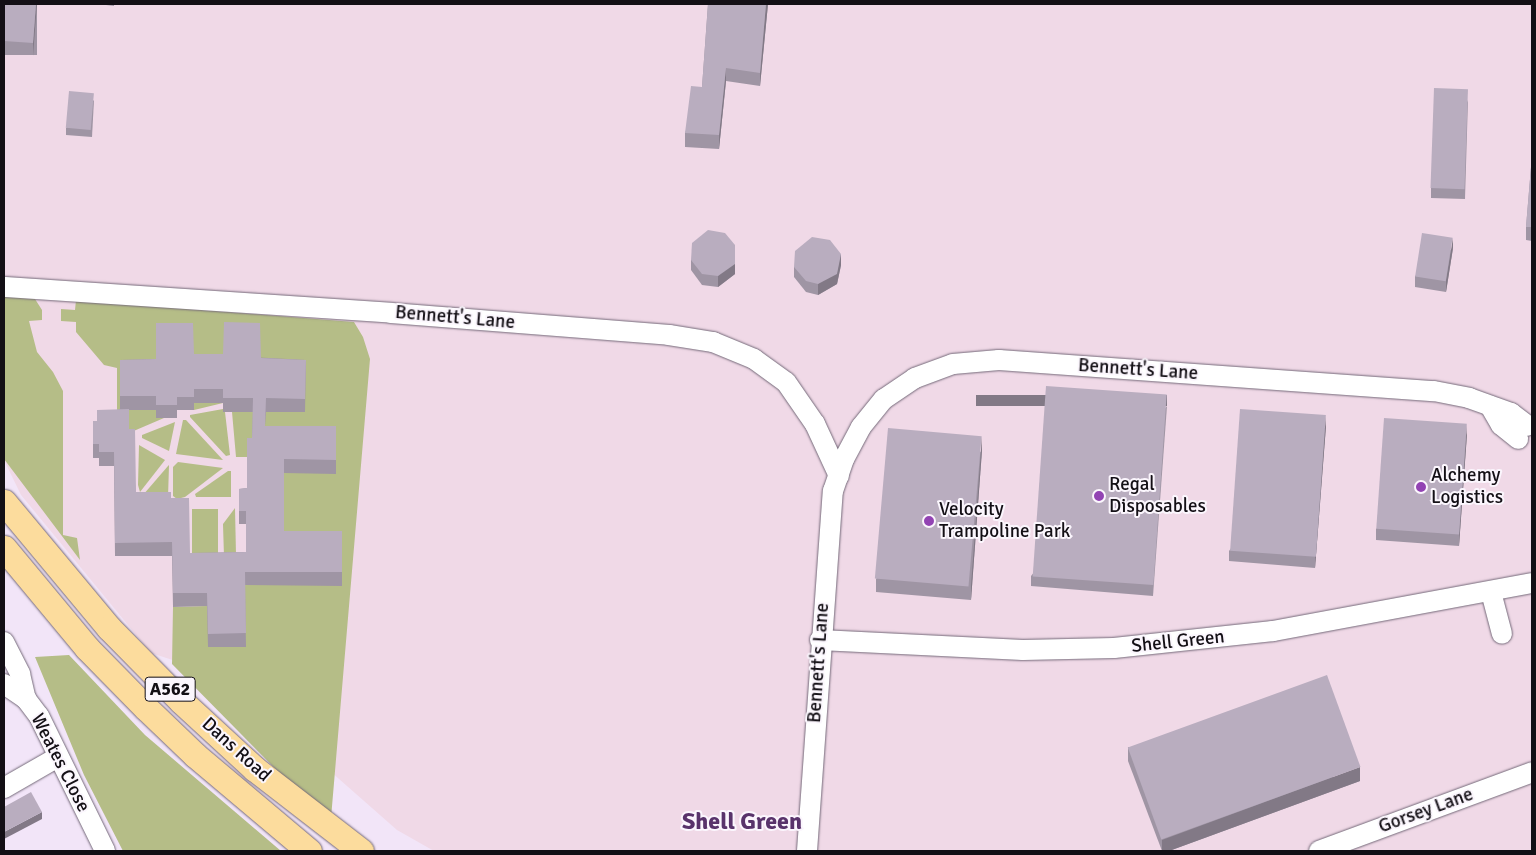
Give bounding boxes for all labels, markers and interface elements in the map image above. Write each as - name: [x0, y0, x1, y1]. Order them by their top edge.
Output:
- street label: Bennett's Lane: [394, 301, 516, 335]
- street label: Bennett's Lane: [1077, 354, 1199, 386]
- place label: Alchemy Logistics: [1431, 465, 1503, 509]
- place label: Regal Disposables: [1109, 474, 1206, 518]
- marker: Alchemy Logistics: [1415, 481, 1427, 493]
- marker: Regal Disposables: [1093, 490, 1105, 502]
- place label: Velocity Trampoline Park: [939, 499, 1070, 543]
- marker: Velocity Trampoline Park: [923, 515, 935, 527]
- street label: Bennett's Lane: [803, 602, 835, 724]
- street label: Shell Green: [1130, 626, 1226, 658]
- road number: A562: [144, 674, 196, 704]
- street label: Weates Close: [25, 710, 95, 816]
- street label: Dans Road: [197, 713, 275, 787]
- street label: Gorsey Lane: [1376, 783, 1476, 839]
- district label: Shell Green: [682, 808, 802, 836]

